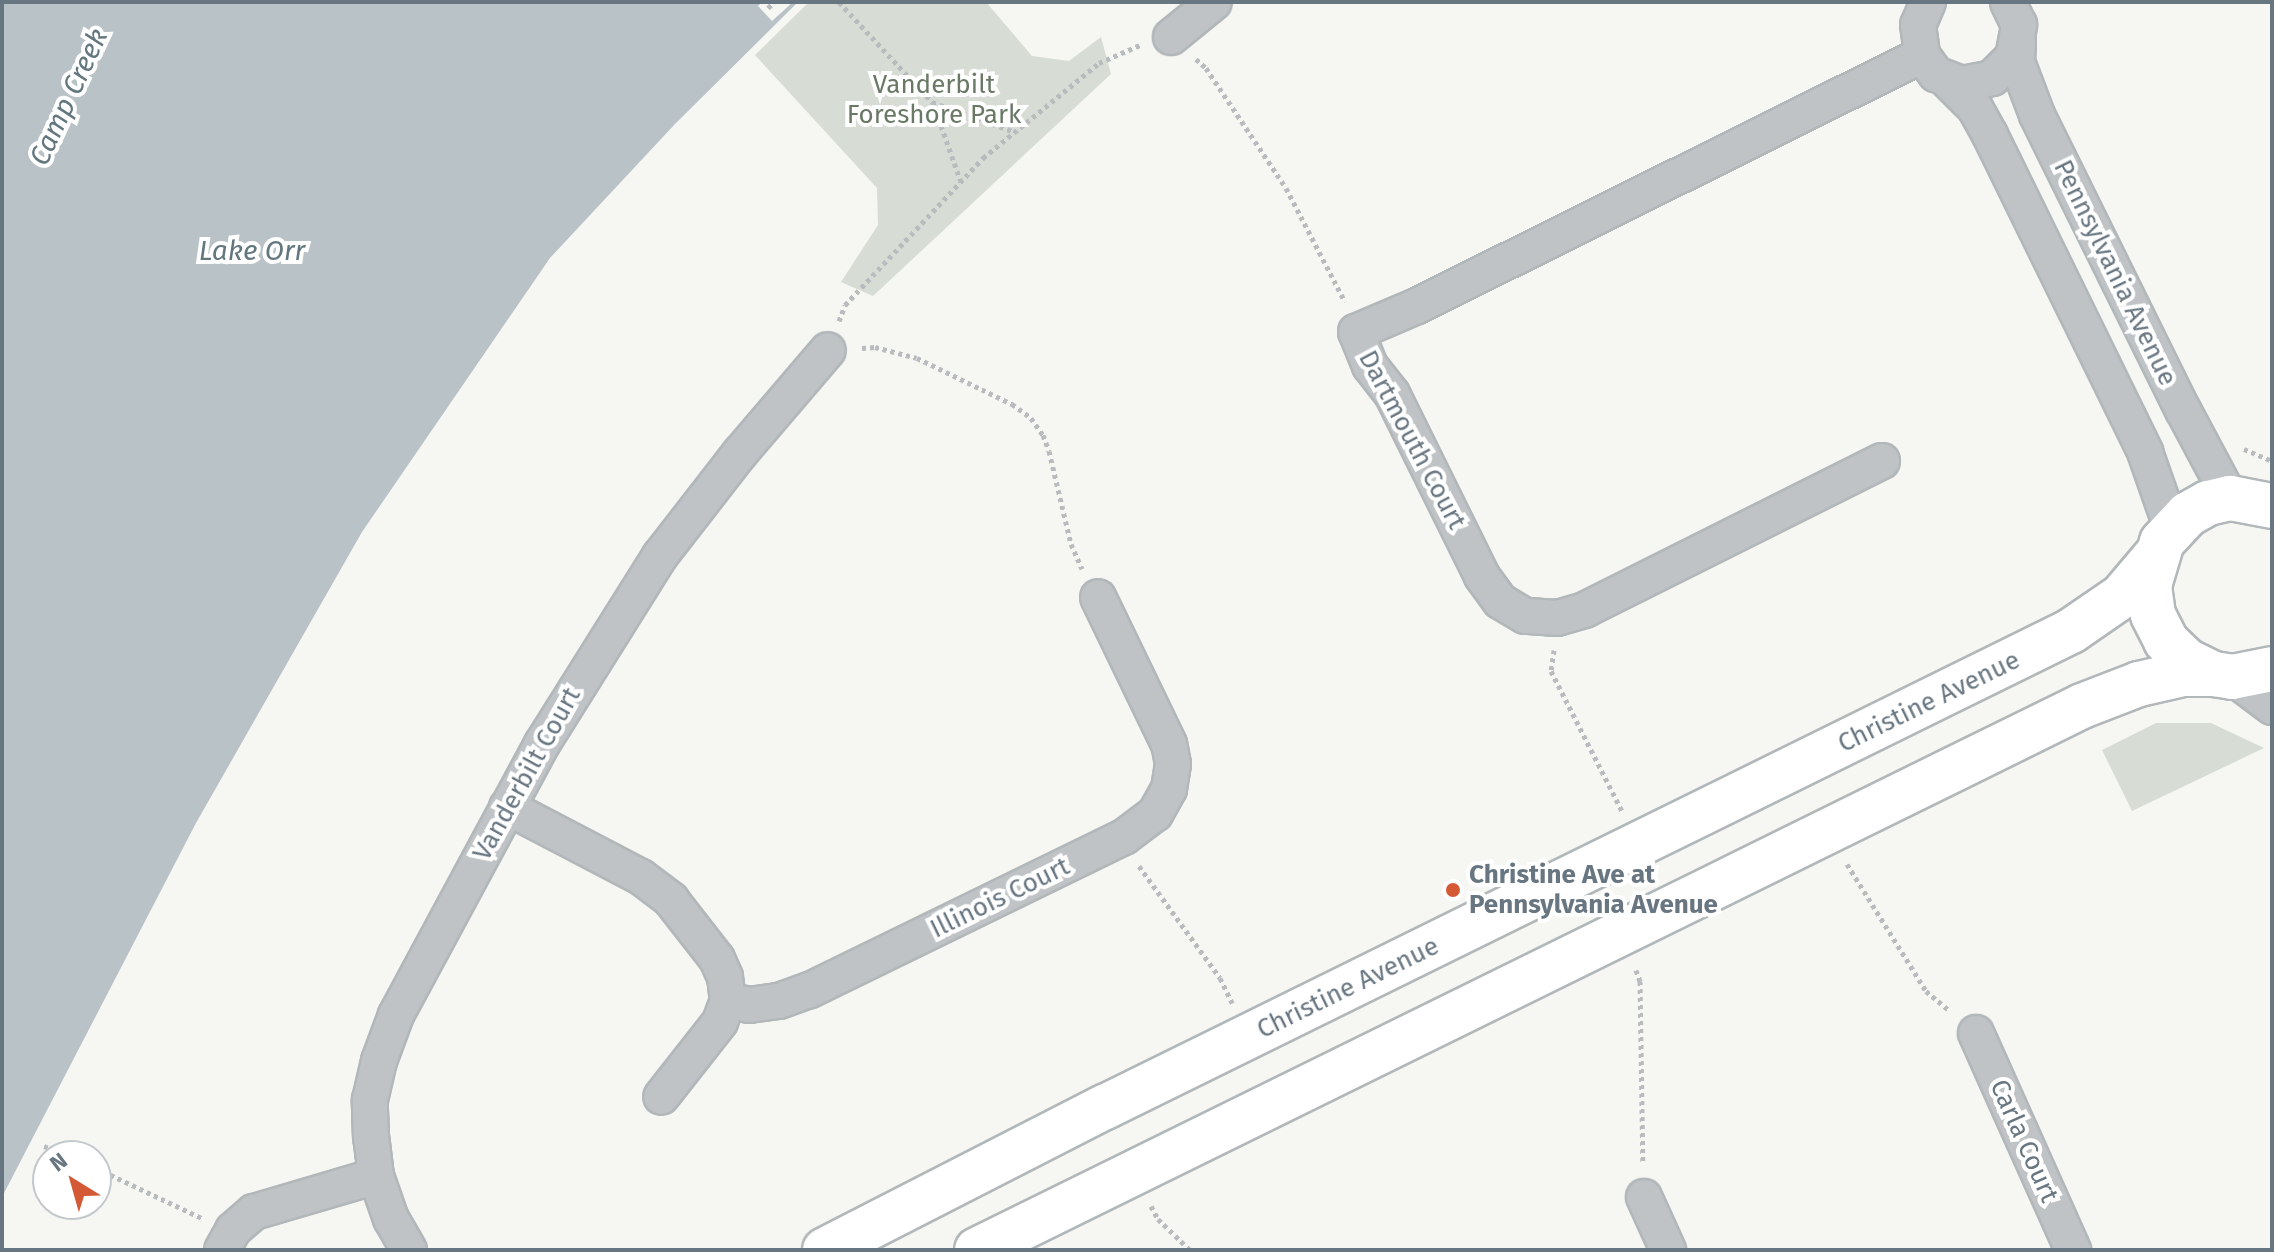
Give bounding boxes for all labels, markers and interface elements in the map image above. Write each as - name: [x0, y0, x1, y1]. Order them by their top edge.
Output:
- water label: Camp Creek: [23, 23, 115, 171]
- park label: Vanderbilt Foreshore Park: [847, 69, 1021, 130]
- street label: Pennsylvania Avenue: [2047, 155, 2183, 391]
- water label: Lake Orr: [199, 234, 305, 268]
- street label: Dartmouth Court: [1352, 345, 1472, 535]
- street label: Christine Avenue: [1833, 645, 2025, 759]
- street label: Vanderbilt Court: [467, 682, 587, 866]
- street label: Illinois Court: [925, 851, 1075, 945]
- place label: Christine Ave at Pennsylvania Avenue: [1469, 859, 1718, 920]
- marker: Christine Ave at Pennsylvania Avenue: [1444, 881, 1462, 899]
- street label: Christine Avenue: [1252, 931, 1444, 1045]
- street label: Carla Court: [1983, 1075, 2065, 1207]
- north arrow: [32, 1140, 112, 1220]
- text: N: [45, 1147, 72, 1177]

